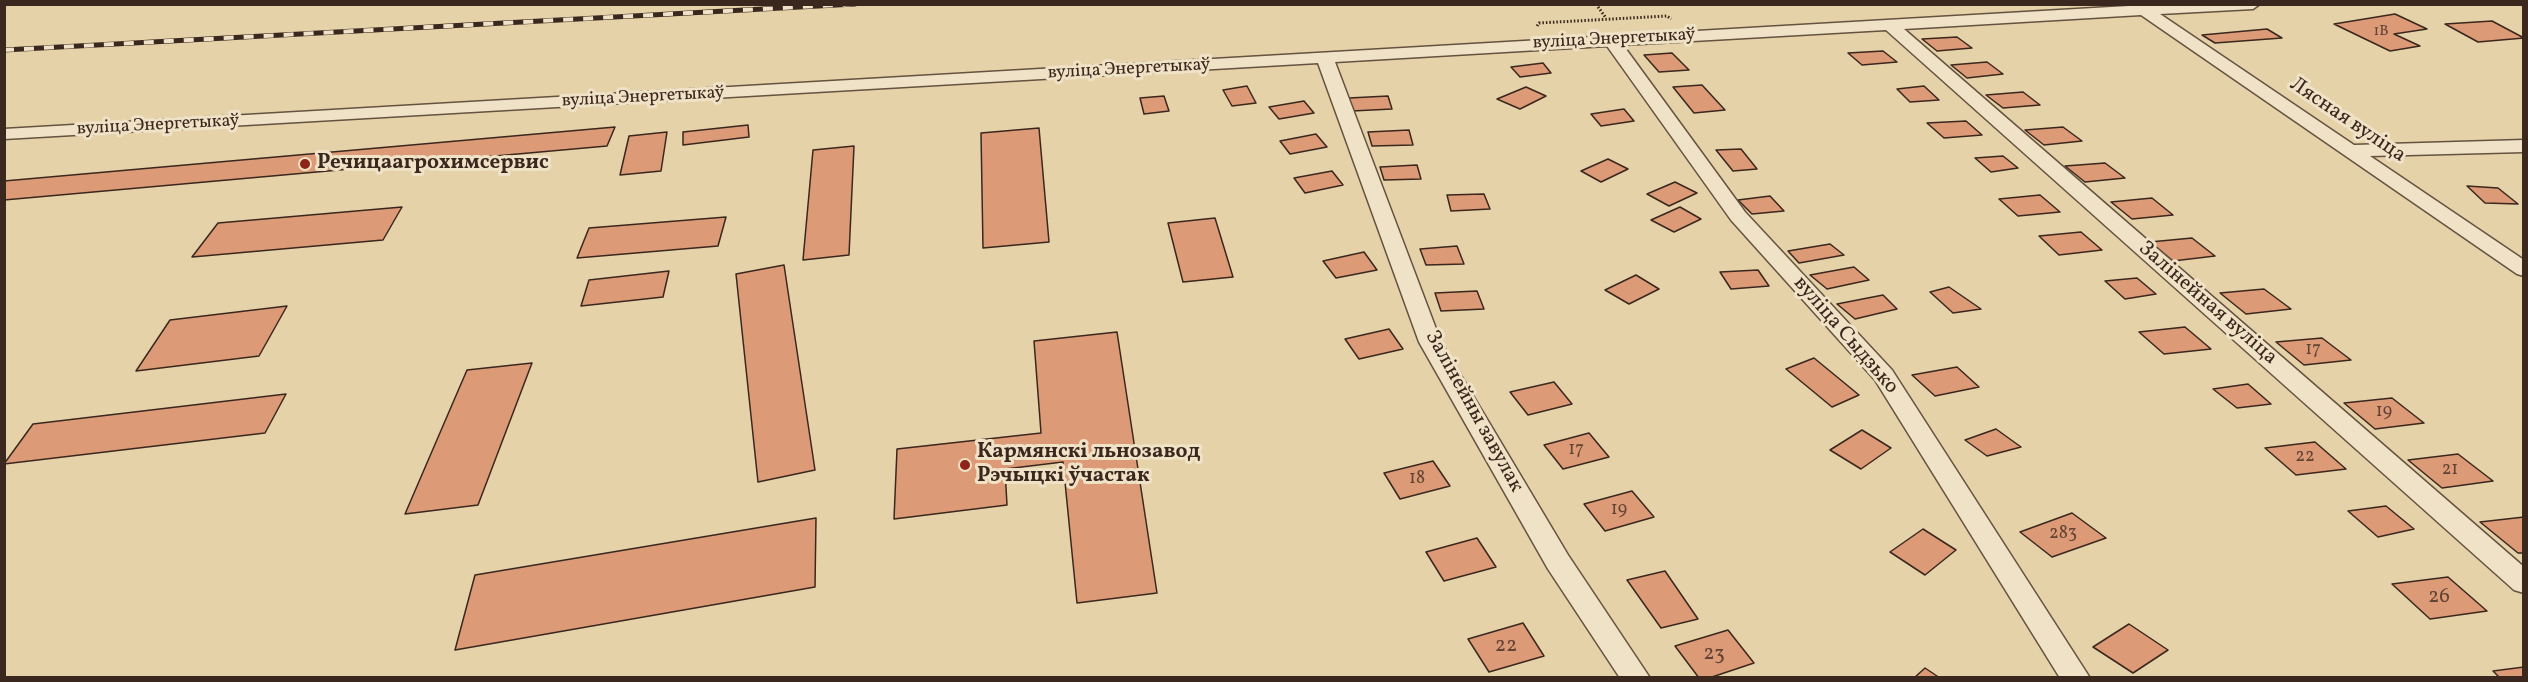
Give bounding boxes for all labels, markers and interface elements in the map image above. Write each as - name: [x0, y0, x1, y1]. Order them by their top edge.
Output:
- house number: 1В: [2373, 23, 2389, 41]
- street label: вуліца Энергетыкаў: [1532, 25, 1696, 55]
- street label: вуліца Энергетыкаў: [1047, 55, 1211, 85]
- street label: Лясная вуліца: [2284, 73, 2410, 169]
- street label: вуліца Энергетыкаў: [561, 83, 725, 113]
- street label: вуліца Энергетыкаў: [76, 111, 240, 141]
- place label: Речицаагрохимсервис: [317, 151, 549, 177]
- marker: Речицаагрохимсервис: [298, 157, 312, 171]
- street label: Залінейная вуліца: [2132, 237, 2282, 371]
- street label: вуліца Сыдзько: [1787, 272, 1903, 400]
- street label: Залінейны завулак: [1418, 327, 1528, 497]
- house number: 17: [2305, 340, 2321, 362]
- house number: 19: [2376, 402, 2392, 424]
- place label: Кармянскі льнозавод Рэчыцкі ўчастак: [977, 440, 1200, 490]
- house number: 17: [1568, 440, 1584, 462]
- house number: 22: [2295, 447, 2315, 469]
- marker: Кармянскі льнозавод Рэчыцкі ўчастак: [958, 458, 972, 472]
- house number: 21: [2442, 460, 2458, 482]
- house number: 18: [1409, 469, 1425, 491]
- house number: 19: [1611, 500, 1627, 522]
- house number: 283: [2049, 524, 2077, 546]
- house number: 26: [2428, 585, 2450, 611]
- house number: 22: [1495, 634, 1517, 660]
- house number: 23: [1703, 642, 1725, 668]

